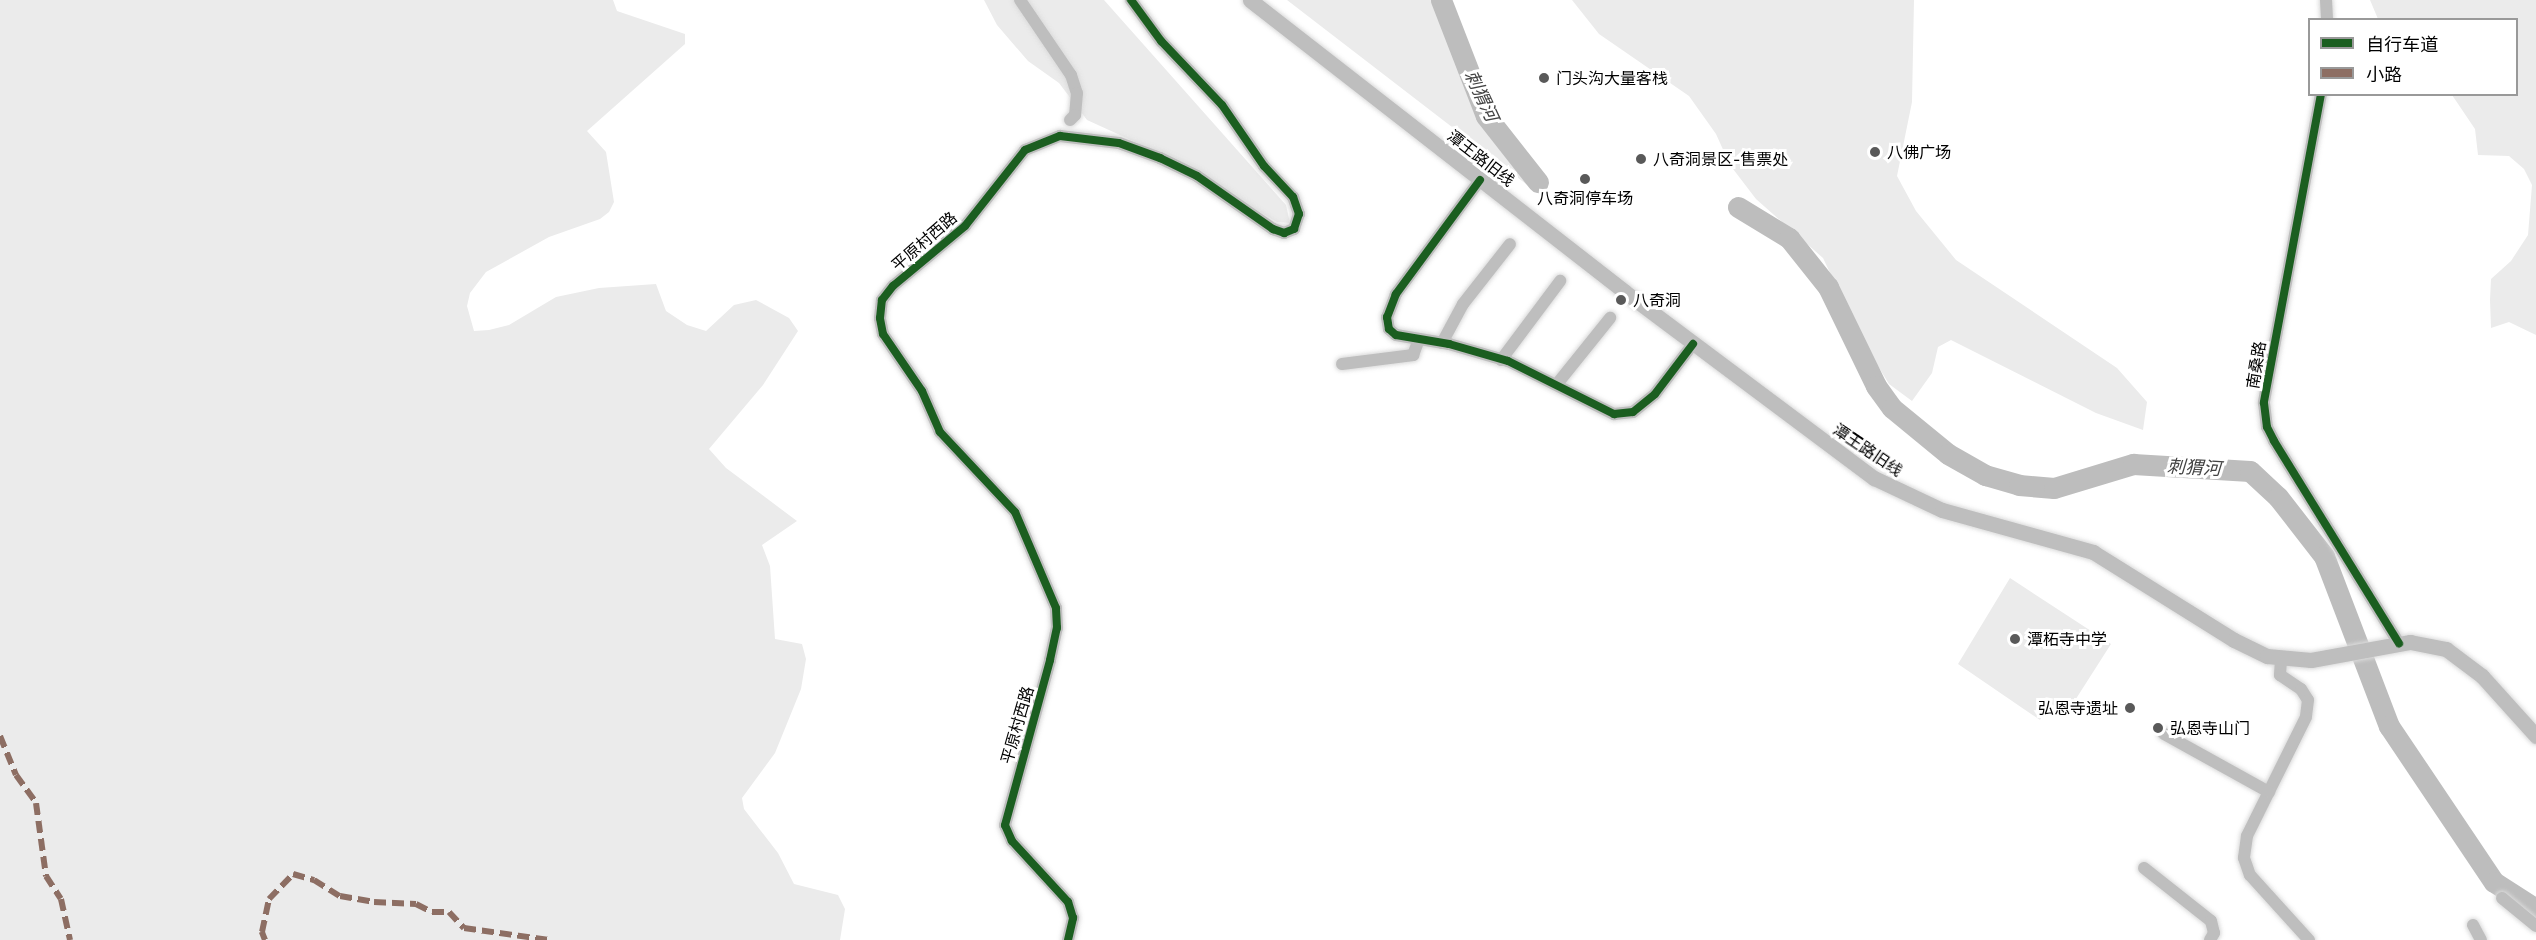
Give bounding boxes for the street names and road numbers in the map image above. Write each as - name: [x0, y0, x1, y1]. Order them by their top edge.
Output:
- street label: 潭王路旧线: [1444, 126, 1518, 190]
- street label: 平原村西路: [888, 208, 960, 274]
- street label: 南桑路: [2243, 340, 2269, 390]
- street label: 潭王路旧线: [1829, 420, 1907, 480]
- street label: 平原村西路: [997, 684, 1037, 766]

